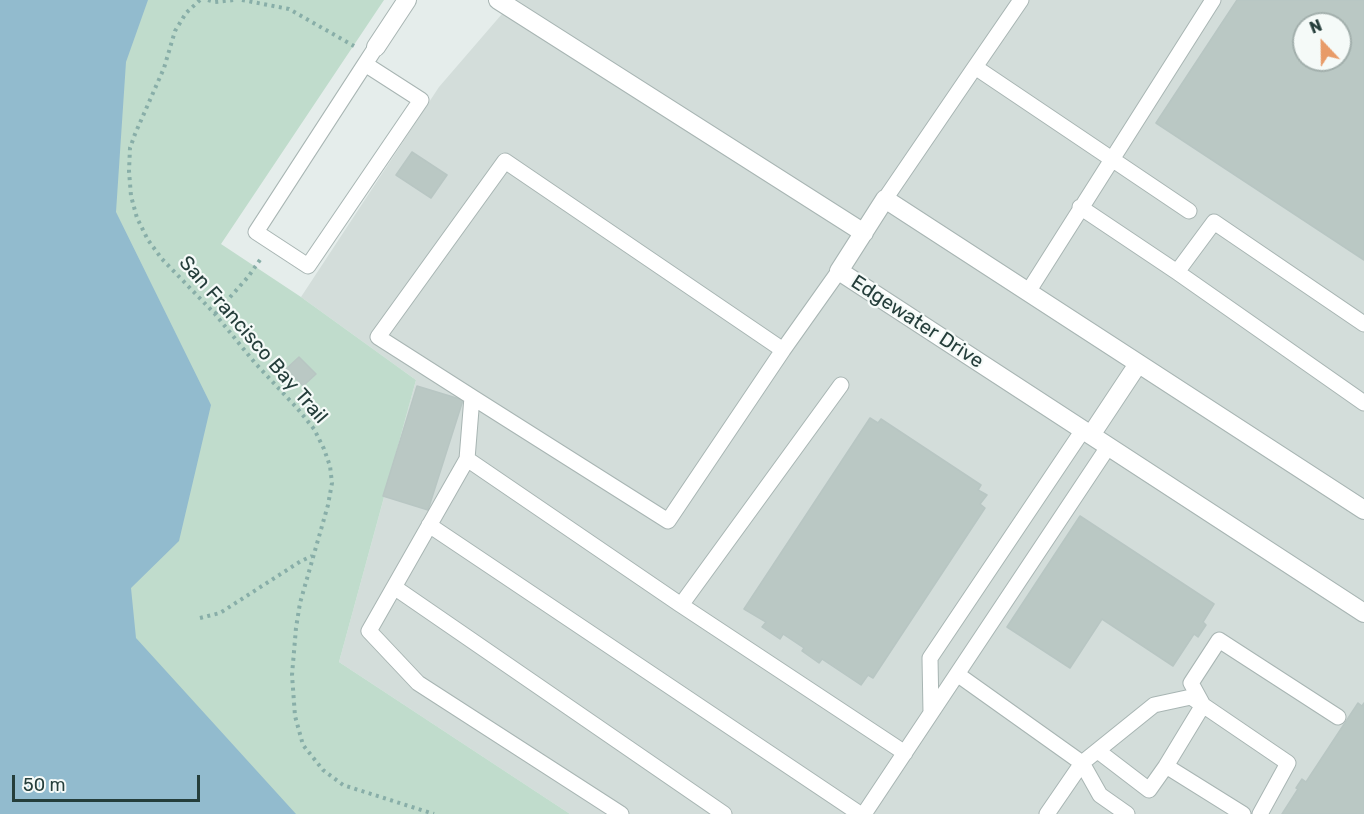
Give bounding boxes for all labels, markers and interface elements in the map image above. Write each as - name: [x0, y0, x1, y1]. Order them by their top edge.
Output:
- north arrow: [1292, 12, 1352, 72]
- text: N: [1307, 16, 1325, 38]
- street label: San Francisco Bay Trail: [174, 251, 332, 429]
- street label: Edgewater Drive: [846, 270, 988, 374]
- scale bar: [15, 763, 202, 801]
- text: 50 m: [23, 774, 66, 796]

